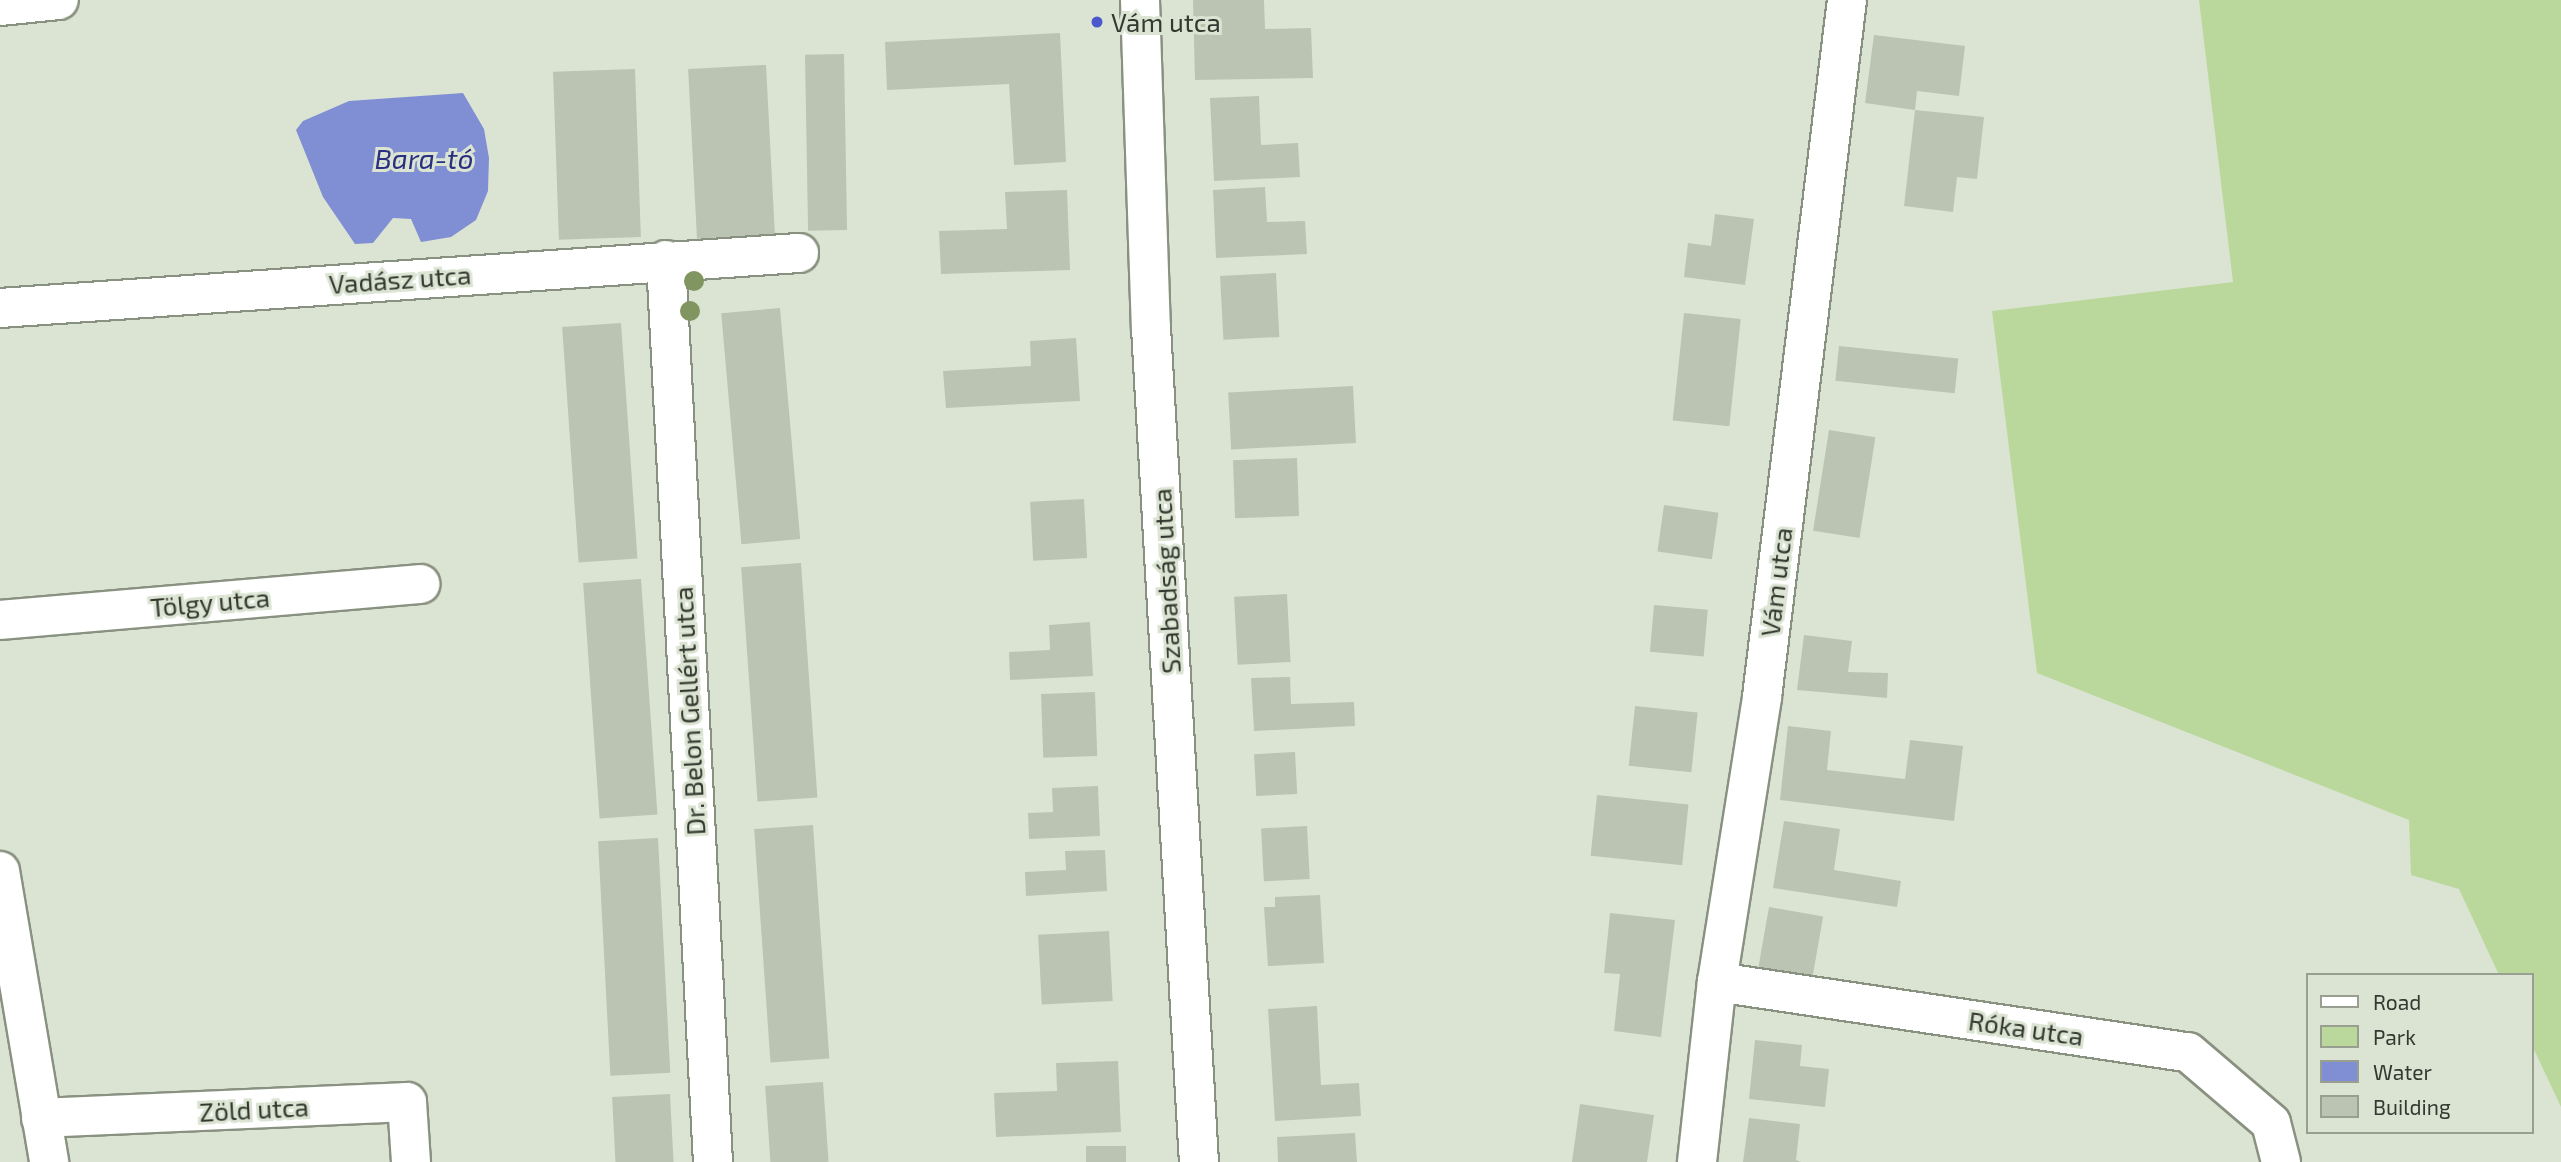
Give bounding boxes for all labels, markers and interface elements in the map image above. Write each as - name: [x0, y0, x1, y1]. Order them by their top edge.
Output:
- place label: Vám utca: [1111, 6, 1221, 38]
- marker: Vám utca: [1089, 14, 1105, 30]
- water label: Bara-tó: [375, 141, 473, 175]
- street label: Vadász utca: [328, 258, 472, 300]
- street label: Szabadság utca: [1146, 488, 1186, 674]
- street label: Vám utca: [1754, 526, 1798, 638]
- street label: Tölgy utca: [149, 581, 271, 623]
- street label: Dr. Belon Gellért utca: [667, 586, 711, 836]
- legend: [2306, 973, 2533, 1134]
- text: Road: [2373, 989, 2421, 1014]
- street label: Róka utca: [1967, 1004, 2085, 1052]
- text: Park: [2373, 1024, 2416, 1049]
- text: Water: [2373, 1059, 2432, 1084]
- street label: Zöld utca: [198, 1091, 310, 1127]
- text: Building: [2373, 1094, 2451, 1119]

